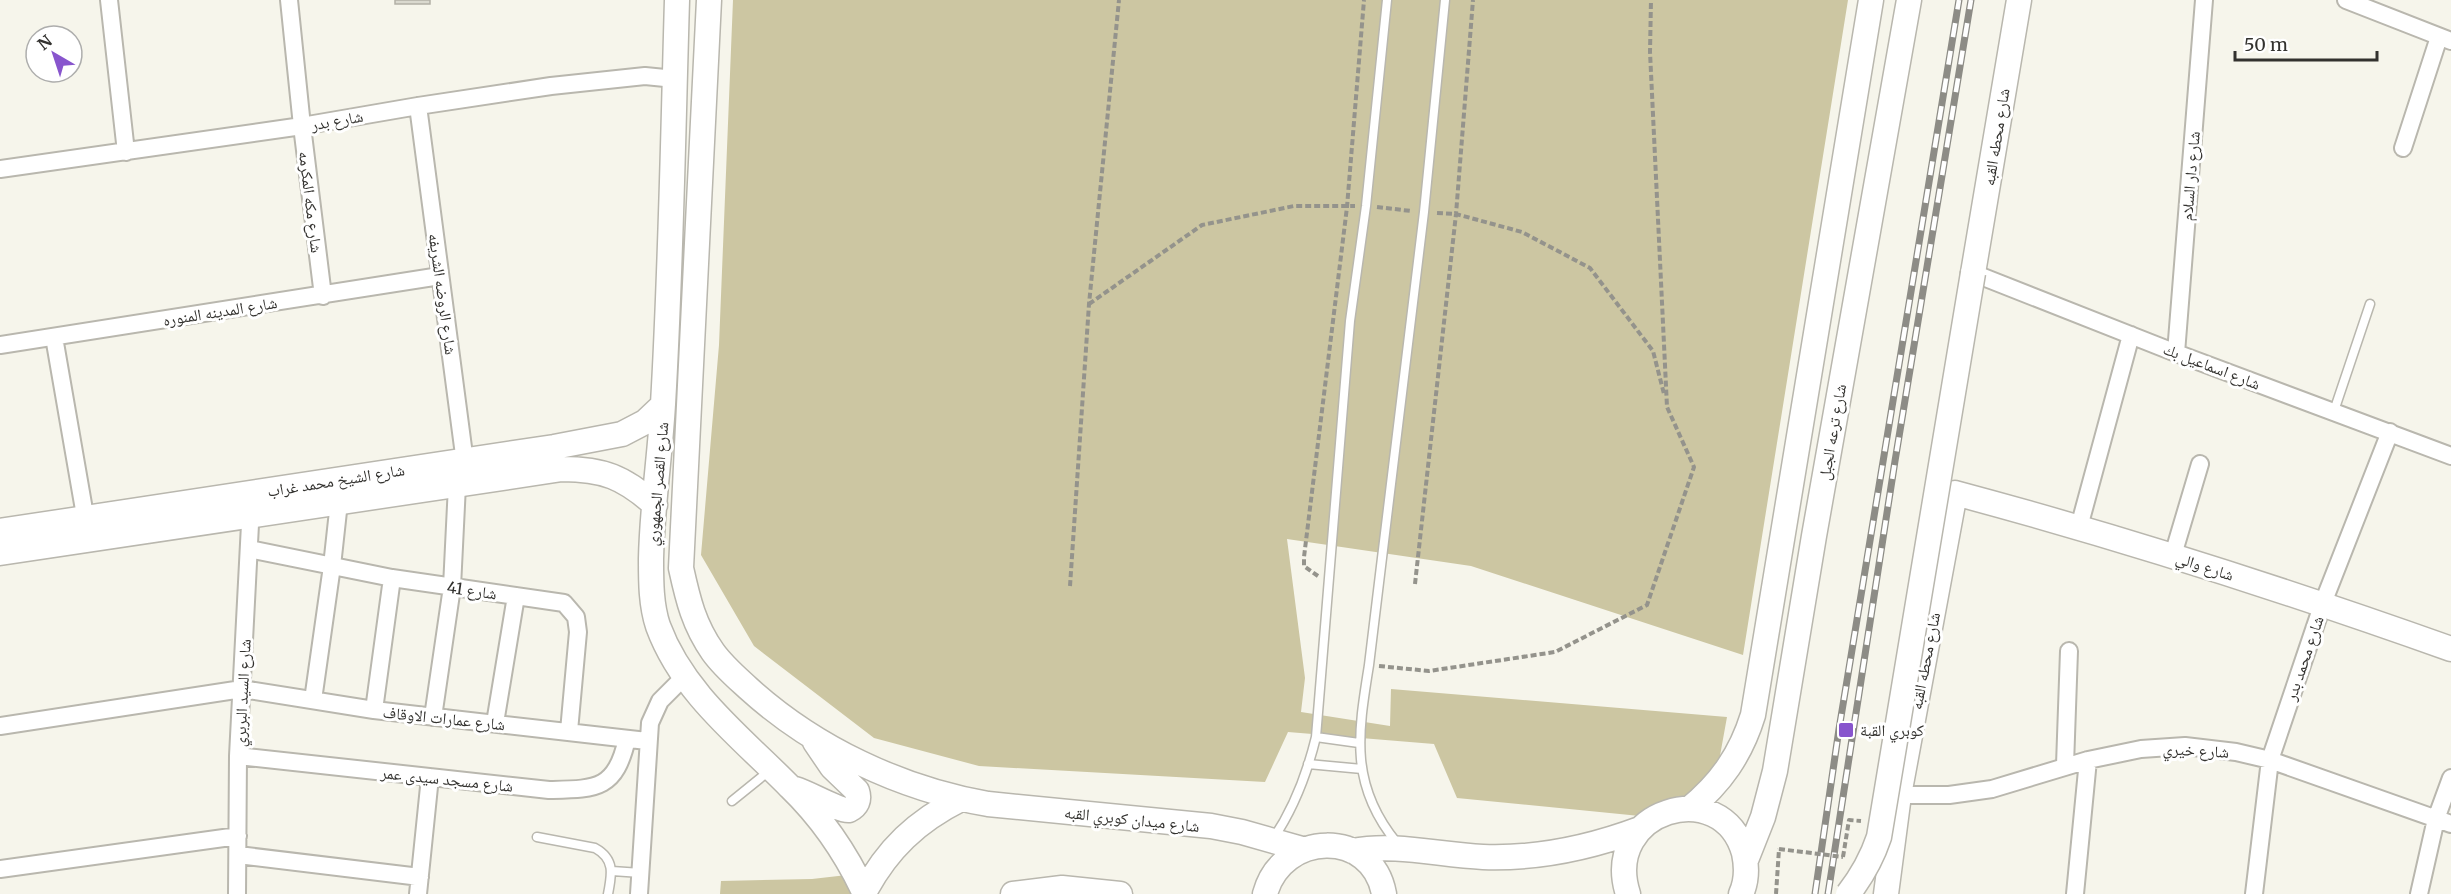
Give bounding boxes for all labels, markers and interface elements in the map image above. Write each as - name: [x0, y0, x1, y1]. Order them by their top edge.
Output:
- north arrow: [24, 24, 84, 84]
- scale bar: [2235, 24, 2378, 62]
- text: N: [33, 30, 56, 54]
- text: 50 m: [2244, 33, 2288, 56]
- street label: شارع محطه القبه: [1978, 87, 2015, 187]
- street label: شارع بدر: [308, 106, 365, 136]
- street label: شارع دار السلام: [2176, 130, 2205, 222]
- street label: شارع مكه المكرمه: [294, 150, 327, 254]
- street label: شارع الروضه الشريفه: [424, 232, 461, 356]
- street label: شارع المدينه المنوره: [161, 292, 279, 331]
- street label: شارع اسماعيل بك: [2160, 338, 2263, 395]
- street label: شارع ترعه الجبل: [1814, 382, 1851, 482]
- street label: شارع القصر الجمهوري: [642, 421, 675, 547]
- street label: شارع الشيخ محمد غراب: [266, 459, 406, 502]
- street label: شارع والي: [2172, 547, 2237, 588]
- street label: شارع 41: [446, 577, 498, 604]
- street label: شارع محطه القبه: [1906, 611, 1945, 711]
- street label: شارع محمد بدر: [2280, 613, 2329, 704]
- street label: شارع السيد البربري: [229, 638, 258, 748]
- street label: شارع عمارات الاوقاف: [382, 702, 506, 735]
- place label: كوبري القبة: [1860, 720, 1924, 743]
- marker: كوبري القبة: [1837, 721, 1855, 739]
- street label: شارع خيري: [2162, 738, 2230, 765]
- street label: شارع مسجد سيدى عمر: [379, 762, 514, 797]
- street label: شارع ميدان كوبري القبه: [1063, 802, 1201, 839]

